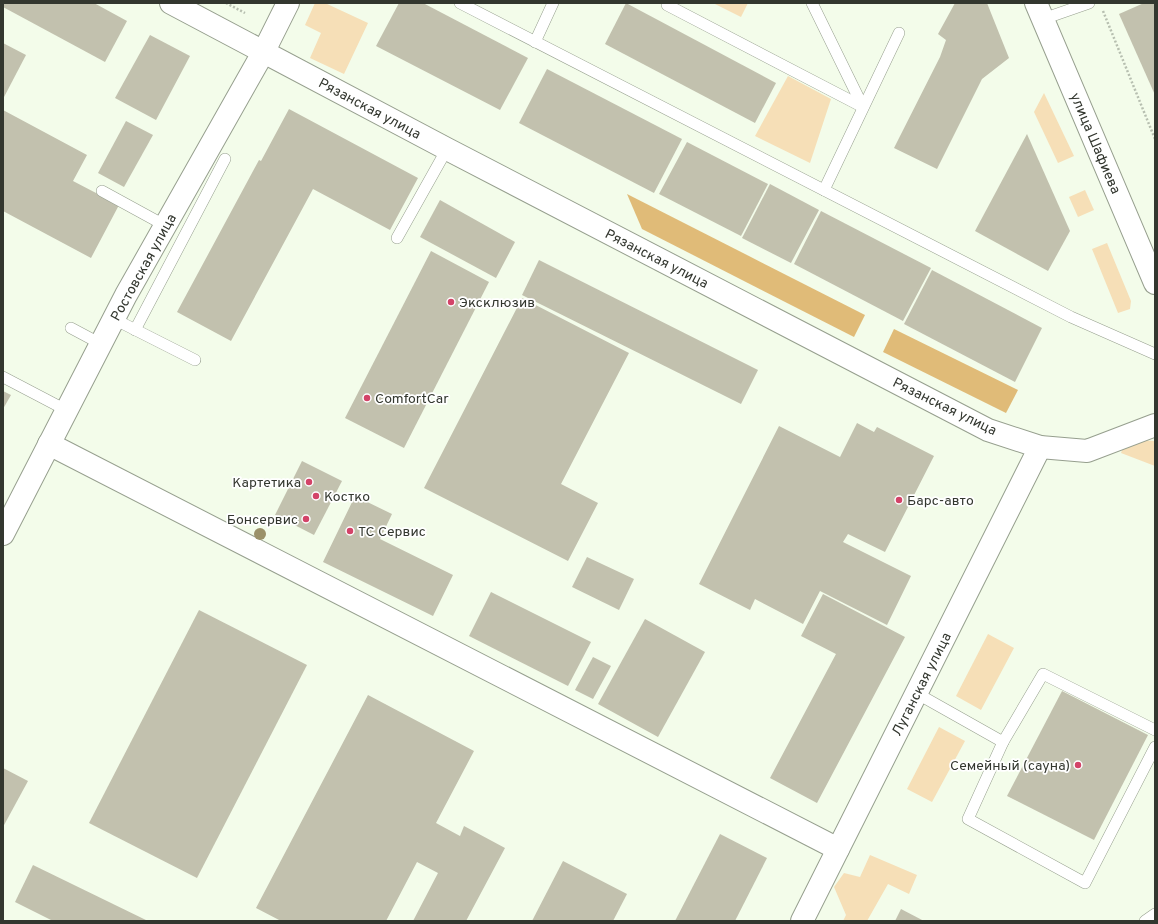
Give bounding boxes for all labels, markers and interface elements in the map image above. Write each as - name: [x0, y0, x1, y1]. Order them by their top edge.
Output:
- street label: Рязанская улица: [315, 75, 424, 144]
- street label: улица Шафиева: [1066, 90, 1124, 197]
- street label: Ростовская улица: [108, 211, 181, 324]
- street label: Рязанская улица: [602, 226, 711, 293]
- place label: Эксклюзив: [459, 295, 535, 312]
- marker: Эксклюзив: [446, 297, 456, 307]
- street label: Рязанская улица: [889, 375, 999, 440]
- place label: ComfortCar: [375, 391, 449, 408]
- marker: ComfortCar: [362, 393, 372, 403]
- place label: Картетика: [232, 475, 301, 492]
- marker: Картетика: [304, 477, 314, 487]
- place label: Костко: [324, 489, 370, 506]
- marker: Костко: [311, 491, 321, 501]
- place label: Барс-авто: [907, 493, 974, 510]
- marker: Барс-авто: [894, 495, 904, 505]
- place label: Бонсервис: [227, 512, 298, 529]
- marker: Бонсервис: [301, 514, 311, 524]
- place label: ТС Сервис: [358, 524, 426, 541]
- marker: ТС Сервис: [345, 526, 355, 536]
- street label: Луганская улица: [889, 630, 956, 739]
- place label: Семейный (сауна): [950, 758, 1070, 775]
- marker: Семейный (сауна): [1073, 760, 1083, 770]

